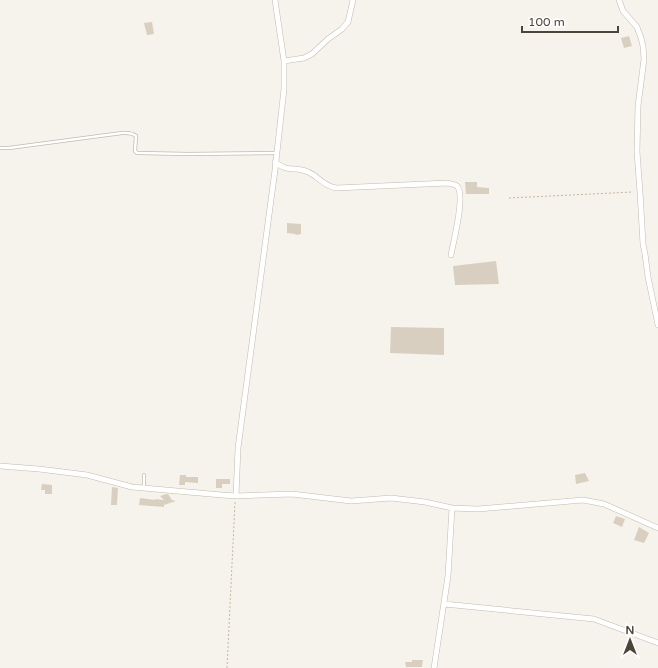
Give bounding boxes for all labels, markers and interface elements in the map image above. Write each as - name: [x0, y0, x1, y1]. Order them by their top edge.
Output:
- scale bar: [522, 8, 618, 34]
- text: 100 m: [528, 15, 565, 29]
- north arrow: [610, 620, 650, 660]
- text: N: [626, 624, 634, 637]

